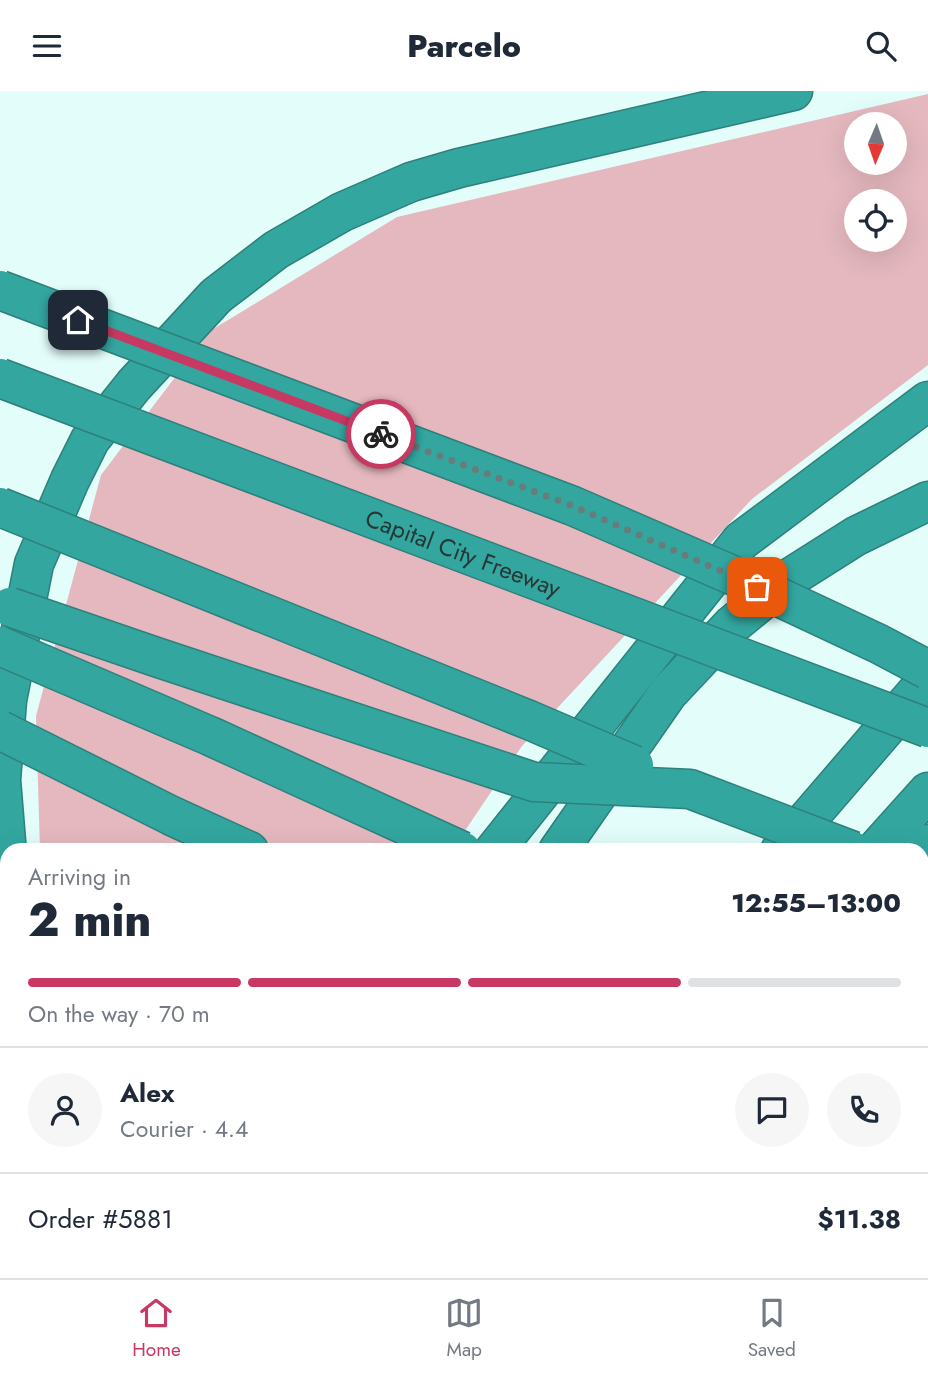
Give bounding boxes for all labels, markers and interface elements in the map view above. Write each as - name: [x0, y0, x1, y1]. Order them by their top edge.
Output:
- text: Parcelo: [407, 23, 521, 69]
- icon: menu: [28, 27, 66, 65]
- icon: search: [862, 27, 900, 65]
- north arrow: [844, 112, 906, 175]
- map controls: [844, 112, 907, 252]
- button: locate: [844, 189, 907, 252]
- pin: [48, 290, 108, 350]
- icon: home: [59, 301, 97, 339]
- courier: [346, 399, 416, 469]
- icon: bike: [362, 415, 400, 453]
- street label: Capital City Freeway: [360, 500, 566, 606]
- pin: [727, 557, 787, 617]
- icon: bag: [738, 568, 776, 606]
- text: Arriving in: [28, 860, 131, 894]
- text: 12:55–13:00: [731, 884, 901, 922]
- text: 2 min: [28, 887, 152, 953]
- text: On the way · 70 m: [28, 997, 210, 1031]
- button: person: [28, 1073, 102, 1147]
- button: chat: [735, 1073, 809, 1147]
- button: phone: [827, 1073, 901, 1147]
- text: Alex: [120, 1074, 174, 1112]
- text: Courier · 4.4: [120, 1112, 248, 1146]
- text: Order #5881: [28, 1200, 173, 1238]
- text: $11.38: [818, 1200, 901, 1238]
- tab: Home: [132, 1294, 181, 1363]
- tab: Map: [445, 1294, 483, 1363]
- tab: Saved: [748, 1294, 796, 1363]

